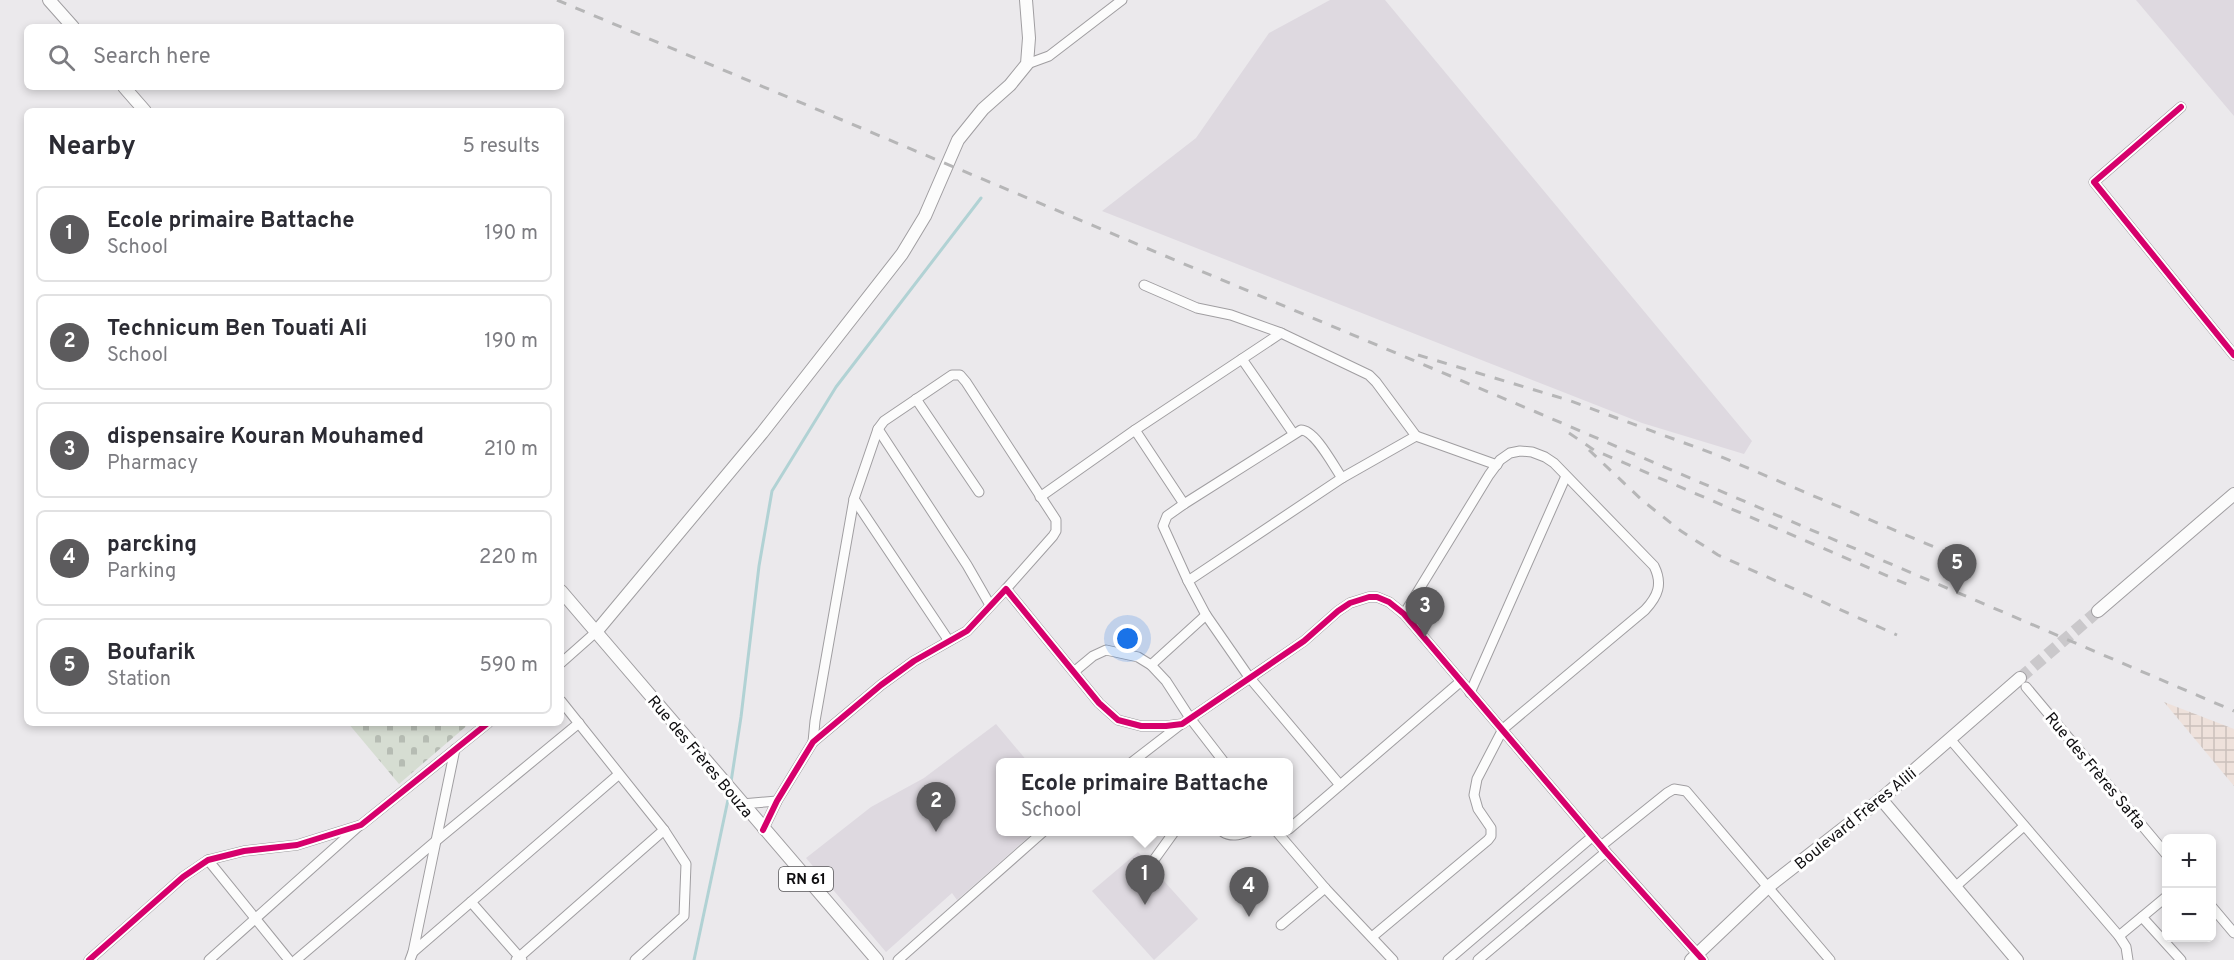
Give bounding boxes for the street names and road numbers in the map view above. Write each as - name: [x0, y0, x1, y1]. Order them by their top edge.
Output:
- street label: Rue des Frères Bouza: [642, 692, 757, 823]
- street label: Rue des Frères Safta: [2040, 709, 2149, 834]
- street label: Boulevard Frères Alili: [1791, 764, 1921, 875]
- road number: RN 61: [779, 867, 833, 891]

